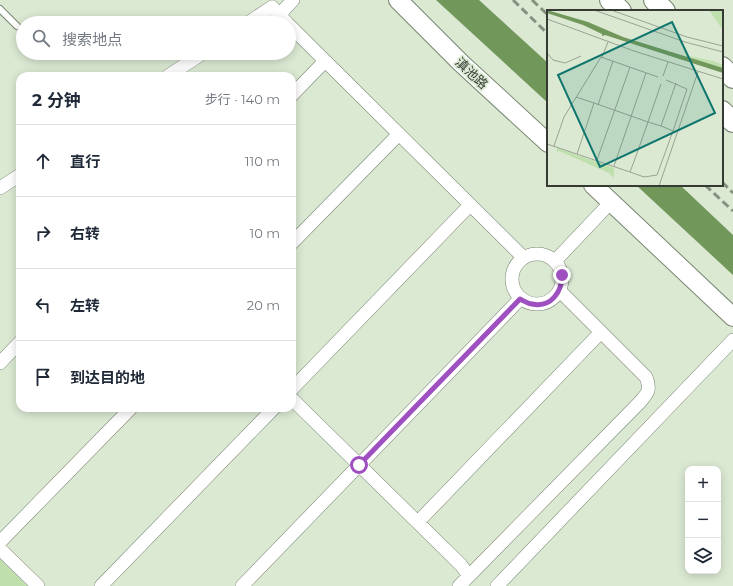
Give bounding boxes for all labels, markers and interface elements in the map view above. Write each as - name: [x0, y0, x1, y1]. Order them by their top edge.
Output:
- inset map: [547, 10, 723, 186]
- search box: [16, 16, 296, 60]
- icon: search: [30, 27, 52, 49]
- text: 搜索地点: [62, 30, 122, 49]
- street label: 滇池路: [452, 54, 492, 92]
- text: 2 分钟: [32, 90, 81, 110]
- text: 步行 · 140 m: [205, 91, 280, 107]
- icon: ahead: [32, 150, 54, 172]
- text: 直行: [70, 152, 100, 171]
- text: 110 m: [245, 153, 280, 169]
- icon: right: [32, 222, 54, 244]
- text: 右转: [70, 224, 100, 243]
- text: 10 m: [250, 225, 280, 241]
- route end: [553, 266, 571, 284]
- icon: left: [32, 294, 54, 316]
- text: 左转: [70, 296, 100, 315]
- text: 20 m: [247, 297, 280, 313]
- icon: arrive: [32, 366, 54, 388]
- text: 到达目的地: [70, 368, 145, 387]
- route start: [350, 456, 368, 474]
- map controls: [685, 466, 721, 574]
- button: +: [685, 466, 721, 502]
- button: −: [685, 502, 721, 538]
- button: layers: [685, 538, 721, 574]

